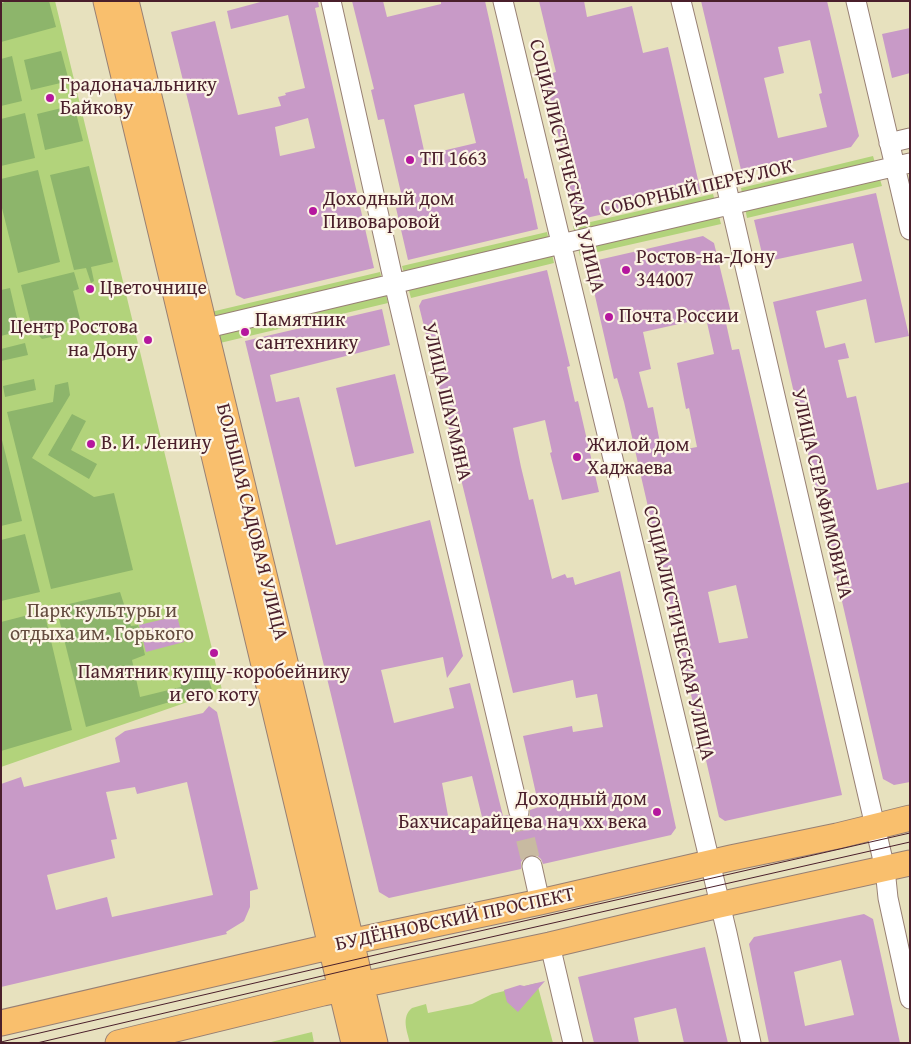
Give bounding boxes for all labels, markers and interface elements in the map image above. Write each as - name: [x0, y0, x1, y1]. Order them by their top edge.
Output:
- street label: СОЦИАЛИСТИЧЕСКАЯ УЛИЦА: [523, 37, 609, 295]
- place label: Градоначальнику Байкову: [60, 74, 217, 121]
- marker: Градоначальнику Байкову: [44, 92, 56, 104]
- place label: ТП 1663: [420, 148, 487, 172]
- marker: ТП 1663: [404, 154, 416, 166]
- street label: СОБОРНЫЙ ПЕРЕУЛОК: [598, 155, 796, 223]
- place label: Доходный дом Пивоваровой: [323, 188, 455, 235]
- marker: Доходный дом Пивоваровой: [307, 205, 319, 217]
- place label: Ростов-на-Дону 344007: [636, 246, 775, 293]
- marker: Ростов-на-Дону 344007: [620, 264, 632, 276]
- place label: Цветочнице: [100, 277, 207, 301]
- marker: Цветочнице: [84, 283, 96, 295]
- place label: Почта России: [619, 305, 739, 329]
- place label: Памятник сантехнику: [255, 309, 358, 356]
- marker: Почта России: [603, 311, 615, 323]
- place label: Центр Ростова на Дону: [10, 316, 138, 363]
- street label: УЛИЦА ШАУМЯНА: [416, 321, 476, 483]
- marker: Памятник сантехнику: [239, 326, 251, 338]
- marker: Центр Ростова на Дону: [142, 334, 154, 346]
- street label: УЛИЦА СЕРАФИМОВИЧА: [785, 386, 857, 602]
- street label: БОЛЬШАЯ САДОВАЯ УЛИЦА: [210, 401, 292, 643]
- place label: В. И. Ленину: [101, 432, 212, 456]
- place label: Жилой дом Хаджаева: [587, 434, 690, 481]
- marker: В. И. Ленину: [85, 438, 97, 450]
- marker: Жилой дом Хаджаева: [571, 451, 583, 463]
- street label: СОЦИАЛИСТИЧЕСКАЯ УЛИЦА: [637, 503, 719, 763]
- park label: Парк культуры и отдыха им. Горького: [10, 600, 194, 647]
- marker: Памятник купцу-коробейнику и его коту: [208, 647, 220, 659]
- place label: Памятник купцу-коробейнику и его коту: [78, 661, 350, 708]
- place label: Доходный дом Бахчисарайцева нач xx века: [398, 788, 647, 835]
- marker: Доходный дом Бахчисарайцева нач xx века: [651, 806, 663, 818]
- street label: БУДЁННОВСКИЙ ПРОСПЕКТ: [333, 883, 577, 957]

